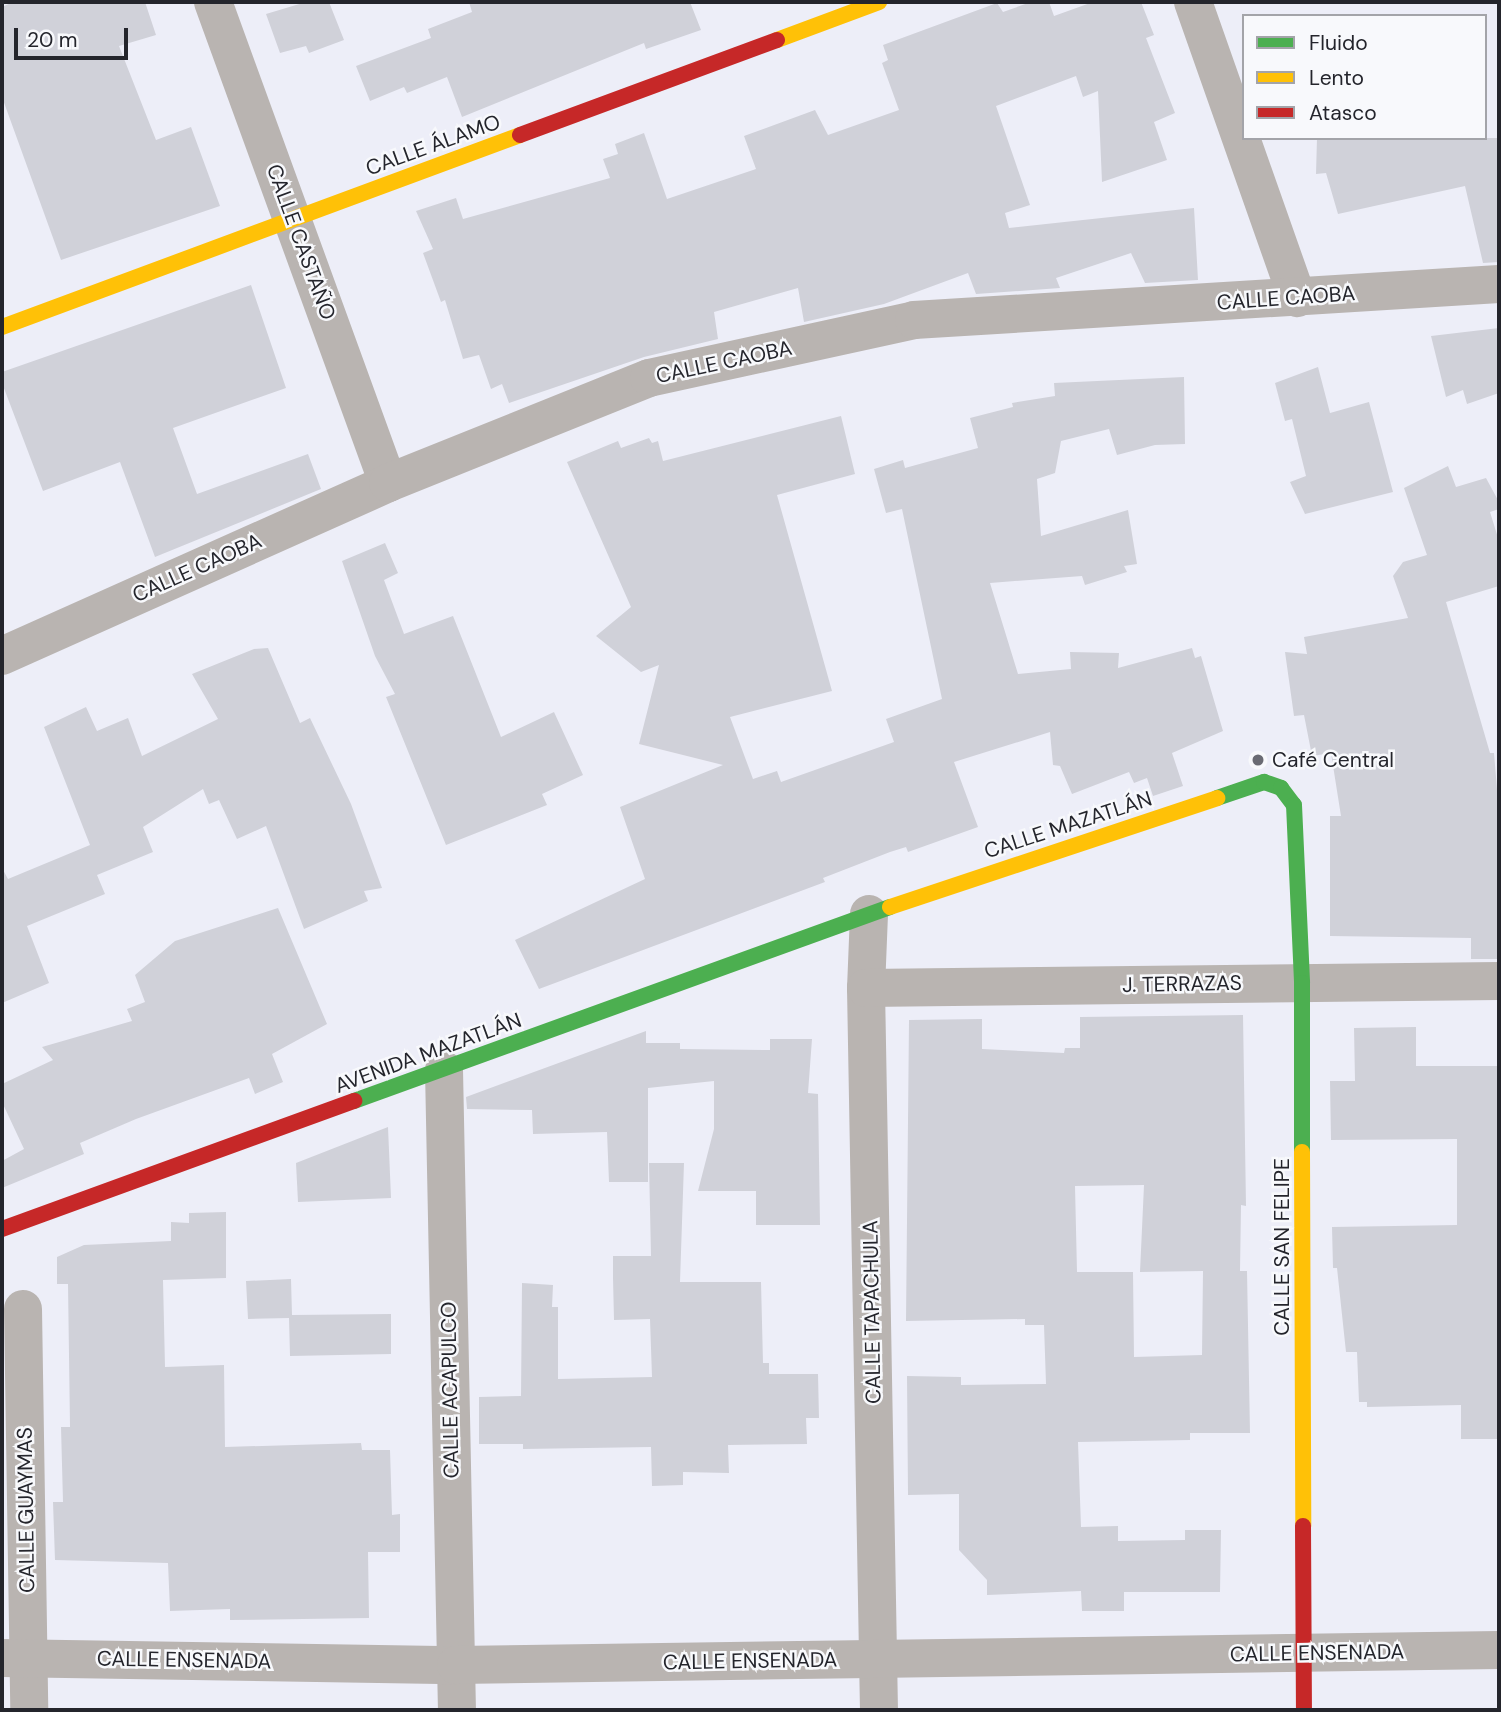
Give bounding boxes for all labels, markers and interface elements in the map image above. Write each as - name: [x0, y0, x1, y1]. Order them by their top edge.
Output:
- scale bar: [18, 14, 131, 58]
- legend: [1242, 14, 1487, 140]
- text: 20 m: [27, 26, 78, 54]
- text: Fluido: [1309, 29, 1368, 57]
- text: Lento: [1309, 64, 1364, 92]
- text: Atasco: [1309, 99, 1377, 127]
- street label: CALLE ÁLAMO: [362, 109, 504, 181]
- street label: CALLE CASTAÑO: [261, 161, 341, 323]
- street label: CALLE CAOBA: [1216, 281, 1356, 315]
- street label: CALLE CAOBA: [654, 335, 794, 389]
- street label: CALLE CAOBA: [129, 528, 265, 608]
- place label: Café Central: [1272, 747, 1394, 773]
- marker: Café Central: [1250, 752, 1266, 768]
- street label: CALLE MAZATLÁN: [981, 786, 1155, 864]
- street label: J. TERRAZAS: [1122, 970, 1242, 998]
- street label: AVENIDA MAZATLÁN: [331, 1008, 525, 1098]
- street label: CALLE SAN FELIPE: [1269, 1158, 1295, 1336]
- street label: CALLE TAPACHULA: [858, 1220, 886, 1404]
- street label: CALLE ACAPULCO: [436, 1301, 464, 1479]
- street label: CALLE GUAYMAS: [12, 1427, 40, 1593]
- street label: CALLE ENSENADA: [1230, 1639, 1404, 1667]
- street label: CALLE ENSENADA: [97, 1646, 271, 1674]
- street label: CALLE ENSENADA: [663, 1647, 837, 1675]

